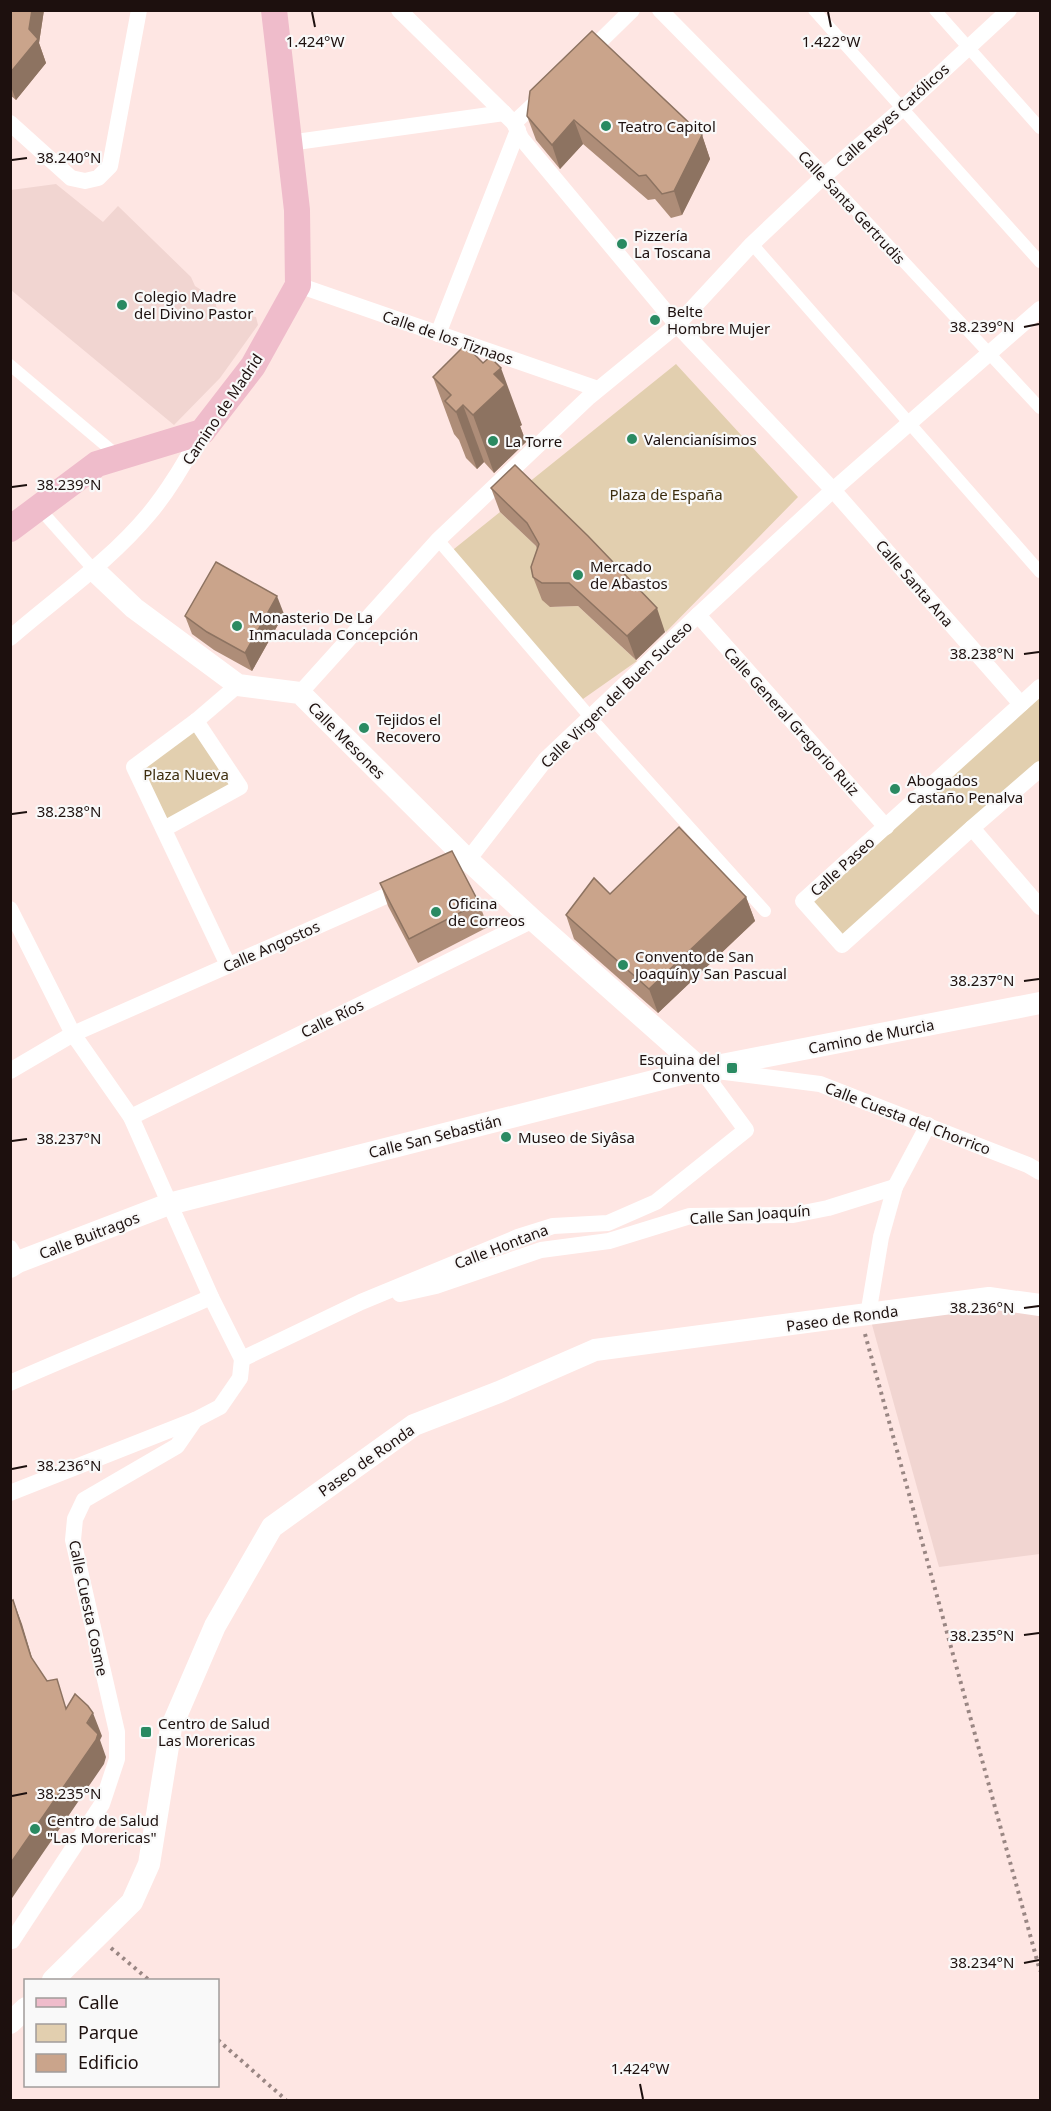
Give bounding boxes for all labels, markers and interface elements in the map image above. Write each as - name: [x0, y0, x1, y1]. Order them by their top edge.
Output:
- text: 1.424°W: [286, 31, 344, 51]
- text: 1.422°W: [802, 31, 860, 51]
- street label: Calle Reyes Católicos: [831, 59, 953, 171]
- place label: Teatro Capitol: [618, 116, 716, 136]
- marker: Teatro Capitol: [599, 119, 613, 133]
- street label: Calle Santa Gertrudis: [794, 146, 910, 268]
- text: 38.240°N: [37, 147, 101, 167]
- place label: Pizzería La Toscana: [634, 225, 711, 262]
- marker: Pizzería La Toscana: [615, 237, 629, 251]
- place label: Colegio Madre del Divino Pastor: [134, 286, 253, 323]
- marker: Colegio Madre del Divino Pastor: [115, 298, 129, 312]
- place label: Belte Hombre Mujer: [667, 301, 770, 338]
- street label: Calle de los Tiznaos: [380, 305, 516, 369]
- marker: Belte Hombre Mujer: [648, 313, 662, 327]
- text: 38.239°N: [950, 316, 1014, 336]
- street label: Camino de Madrid: [177, 349, 267, 469]
- place label: Valencianísimos: [644, 429, 757, 449]
- place label: La Torre: [505, 431, 562, 451]
- marker: Valencianísimos: [625, 432, 639, 446]
- marker: La Torre: [486, 434, 500, 448]
- text: 38.239°N: [37, 474, 101, 494]
- park label: Plaza de España: [609, 484, 723, 504]
- street label: Calle Santa Ana: [872, 535, 958, 631]
- place label: Mercado de Abastos: [590, 556, 668, 593]
- marker: Mercado de Abastos: [571, 568, 585, 582]
- place label: Monasterio De La Inmaculada Concepción: [249, 607, 418, 644]
- street label: Calle Virgen del Buen Suceso: [536, 616, 696, 772]
- marker: Monasterio De La Inmaculada Concepción: [230, 619, 244, 633]
- street label: Calle General Gregorio Ruiz: [720, 642, 864, 800]
- text: 38.238°N: [950, 643, 1014, 663]
- street label: Calle Mesones: [304, 697, 390, 783]
- place label: Tejidos el Recovero: [376, 709, 441, 746]
- marker: Tejidos el Recovero: [357, 721, 371, 735]
- park label: Plaza Nueva: [143, 764, 229, 784]
- place label: Abogados Castaño Penalva: [907, 770, 1023, 807]
- marker: Abogados Castaño Penalva: [888, 782, 902, 796]
- text: 38.238°N: [37, 801, 101, 821]
- street label: Calle Paseo: [806, 832, 878, 900]
- place label: Oficina de Correos: [448, 893, 525, 930]
- marker: Oficina de Correos: [429, 905, 443, 919]
- street label: Calle Angostos: [219, 916, 323, 976]
- place label: Convento de San Joaquín y San Pascual: [633, 946, 787, 983]
- marker: Convento de San Joaquín y San Pascual: [616, 958, 630, 972]
- text: 38.237°N: [950, 970, 1014, 990]
- street label: Calle Ríos: [297, 994, 367, 1042]
- street label: Camino de Murcia: [806, 1014, 936, 1058]
- place label: Esquina del Convento: [639, 1049, 720, 1086]
- marker: Esquina del Convento: [725, 1061, 739, 1075]
- street label: Calle Cuesta del Chorrico: [822, 1077, 994, 1159]
- street label: Calle San Sebastián: [366, 1110, 504, 1162]
- place label: Museo de Siyâsa: [518, 1127, 635, 1147]
- text: 38.237°N: [37, 1128, 101, 1148]
- marker: Museo de Siyâsa: [499, 1130, 513, 1144]
- street label: Calle San Joaquín: [689, 1200, 811, 1228]
- street label: Calle Buitragos: [36, 1207, 142, 1263]
- street label: Calle Hontana: [451, 1219, 551, 1273]
- text: 38.236°N: [950, 1297, 1014, 1317]
- street label: Paseo de Ronda: [785, 1300, 899, 1336]
- street label: Paseo de Ronda: [314, 1419, 418, 1501]
- text: 38.236°N: [37, 1455, 101, 1475]
- street label: Calle Cuesta Cosme: [65, 1538, 113, 1678]
- text: 38.235°N: [950, 1625, 1014, 1645]
- place label: Centro de Salud Las Morericas: [158, 1713, 270, 1750]
- marker: Centro de Salud Las Morericas: [139, 1725, 153, 1739]
- text: 38.235°N: [37, 1783, 101, 1803]
- place label: Centro de Salud "Las Morericas": [47, 1810, 159, 1847]
- marker: Centro de Salud "Las Morericas": [28, 1822, 42, 1836]
- text: 38.234°N: [950, 1952, 1014, 1972]
- legend: [24, 1979, 219, 2087]
- text: Calle: [78, 1990, 119, 2014]
- text: Parque: [78, 2020, 138, 2044]
- text: Edificio: [78, 2050, 139, 2074]
- text: 1.424°W: [611, 2058, 669, 2078]

